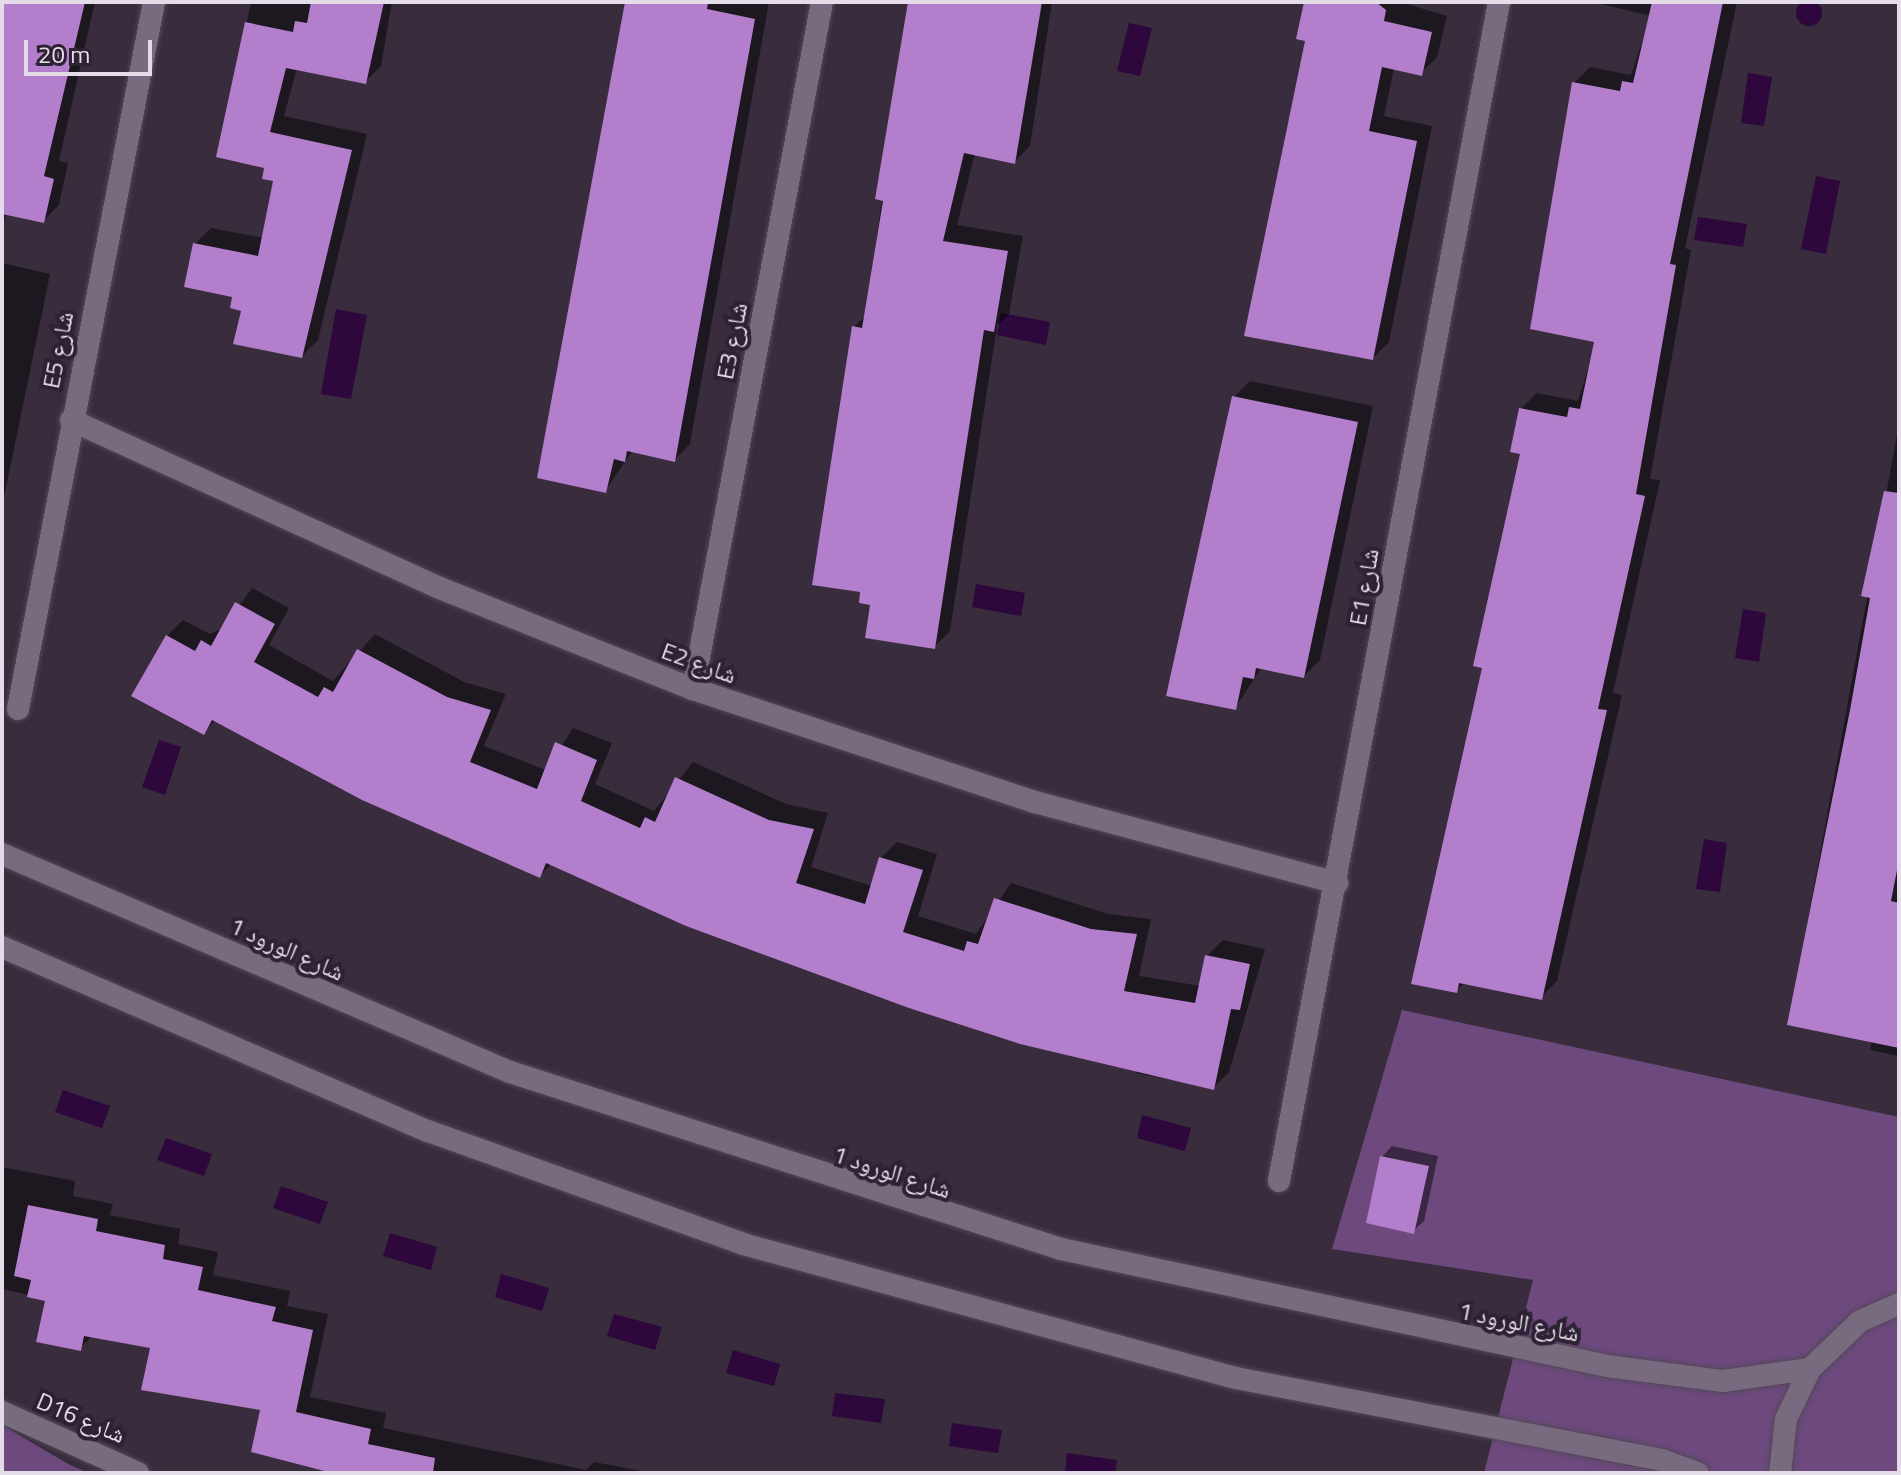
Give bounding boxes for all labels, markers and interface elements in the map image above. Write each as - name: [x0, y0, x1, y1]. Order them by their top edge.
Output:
- scale bar: [28, 24, 156, 74]
- text: 20 m: [38, 36, 90, 72]
- street label: E3 شارع: [710, 300, 754, 382]
- street label: E5 شارع: [36, 309, 80, 391]
- street label: E1 شارع: [1343, 546, 1385, 628]
- street label: E2 شارع: [658, 636, 740, 690]
- street label: شارع الورود 1: [225, 911, 349, 987]
- street label: شارع الورود 1: [829, 1139, 955, 1205]
- street label: شارع الورود 1: [1456, 1296, 1582, 1348]
- street label: D16 شارع: [32, 1387, 130, 1449]

